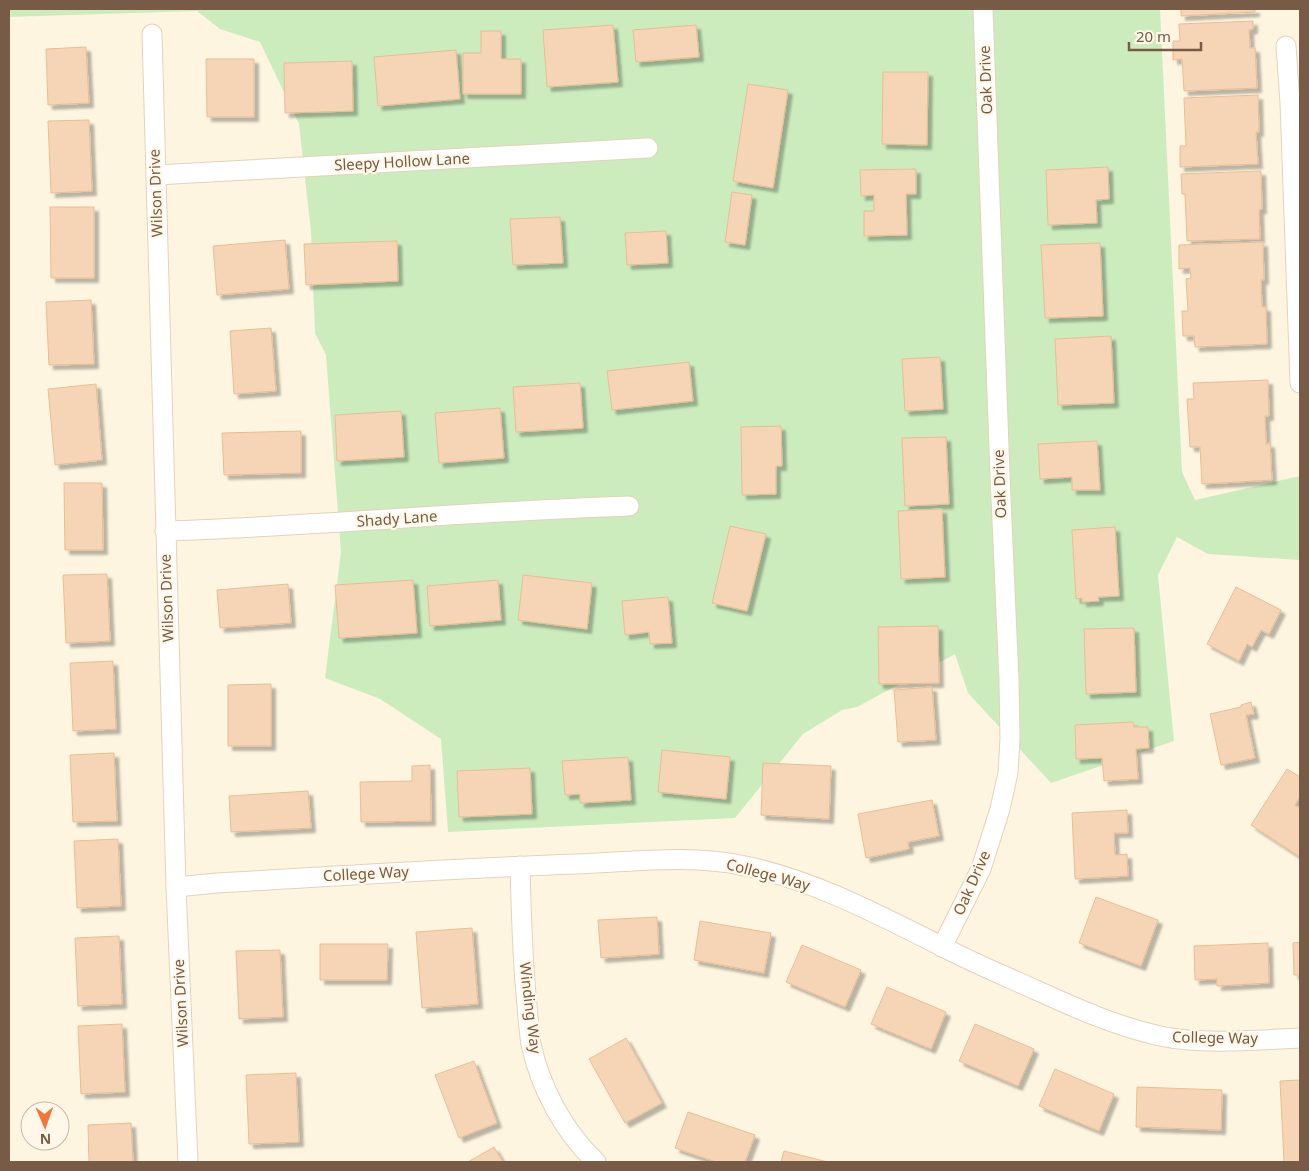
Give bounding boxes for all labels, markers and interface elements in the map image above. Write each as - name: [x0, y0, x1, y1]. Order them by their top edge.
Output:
- scale bar: [1129, 20, 1202, 52]
- text: 20 m: [1136, 26, 1171, 46]
- street label: Oak Drive: [974, 45, 996, 115]
- street label: Sleepy Hollow Lane: [334, 147, 470, 175]
- street label: Wilson Drive: [143, 149, 167, 237]
- street label: Oak Drive: [988, 449, 1010, 519]
- street label: Shady Lane: [356, 505, 438, 531]
- street label: Wilson Drive: [154, 554, 178, 642]
- street label: Oak Drive: [948, 847, 994, 918]
- street label: College Way: [724, 853, 813, 895]
- street label: College Way: [322, 861, 410, 885]
- street label: Wilson Drive: [168, 958, 192, 1048]
- street label: Winding Way: [515, 961, 547, 1055]
- street label: College Way: [1172, 1026, 1259, 1048]
- north arrow: [20, 1101, 70, 1151]
- text: N: [39, 1130, 51, 1149]

